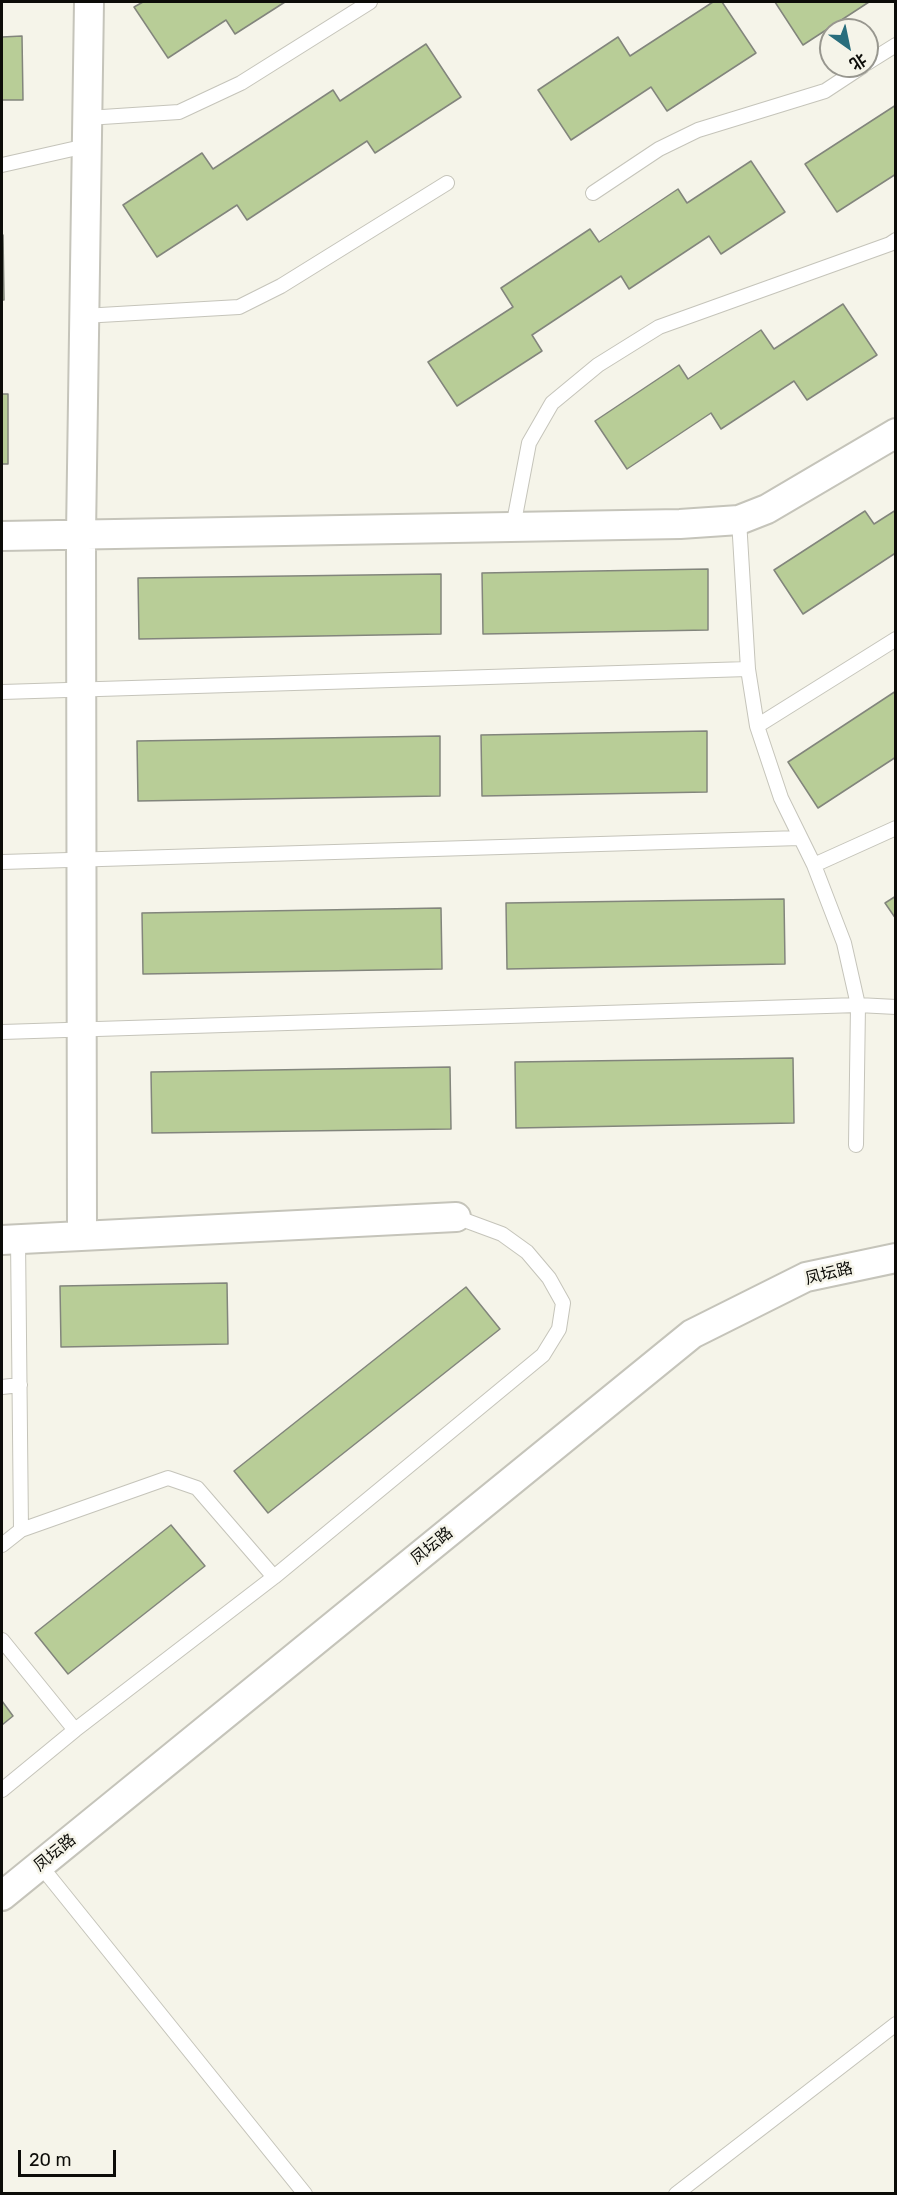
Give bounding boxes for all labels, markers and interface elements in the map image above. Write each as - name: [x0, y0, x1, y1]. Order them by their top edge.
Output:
- north arrow: [819, 18, 879, 78]
- text: 北: [846, 50, 870, 74]
- street label: 凤坛路: [803, 1259, 855, 1289]
- street label: 凤坛路: [407, 1523, 457, 1569]
- street label: 凤坛路: [30, 1830, 80, 1876]
- scale bar: [21, 2138, 118, 2176]
- text: 20 m: [29, 2149, 71, 2171]

